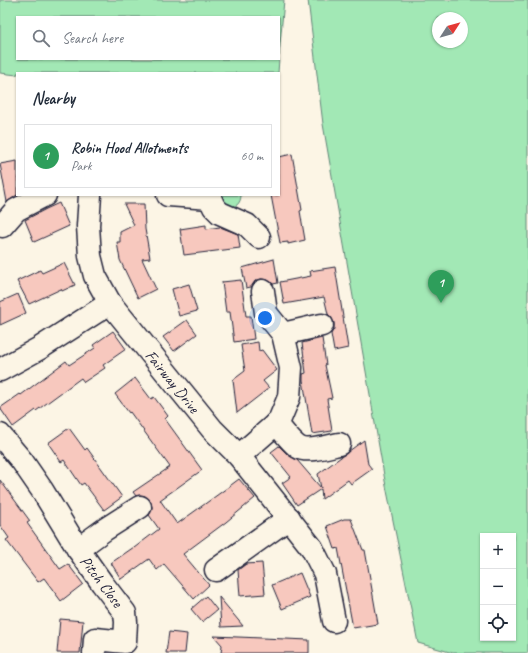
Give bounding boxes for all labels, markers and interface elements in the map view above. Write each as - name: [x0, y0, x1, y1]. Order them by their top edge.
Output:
- north arrow: [432, 12, 468, 48]
- search box: [16, 16, 280, 60]
- icon: search: [30, 27, 52, 49]
- text: Search here: [62, 29, 123, 48]
- text: Nearby: [32, 88, 75, 109]
- text: Robin Hood Allotments: [71, 139, 188, 158]
- text: 1: [43, 148, 49, 164]
- text: 60 m: [241, 148, 263, 164]
- text: Park: [71, 158, 92, 174]
- pin: 1: [428, 270, 454, 303]
- your location: [255, 308, 275, 328]
- street label: Fairway Drive: [141, 346, 205, 419]
- map controls: [480, 533, 516, 641]
- button: +: [480, 533, 516, 569]
- street label: Pitch Close: [75, 552, 128, 613]
- button: −: [480, 569, 516, 605]
- button: locate: [480, 605, 516, 641]

